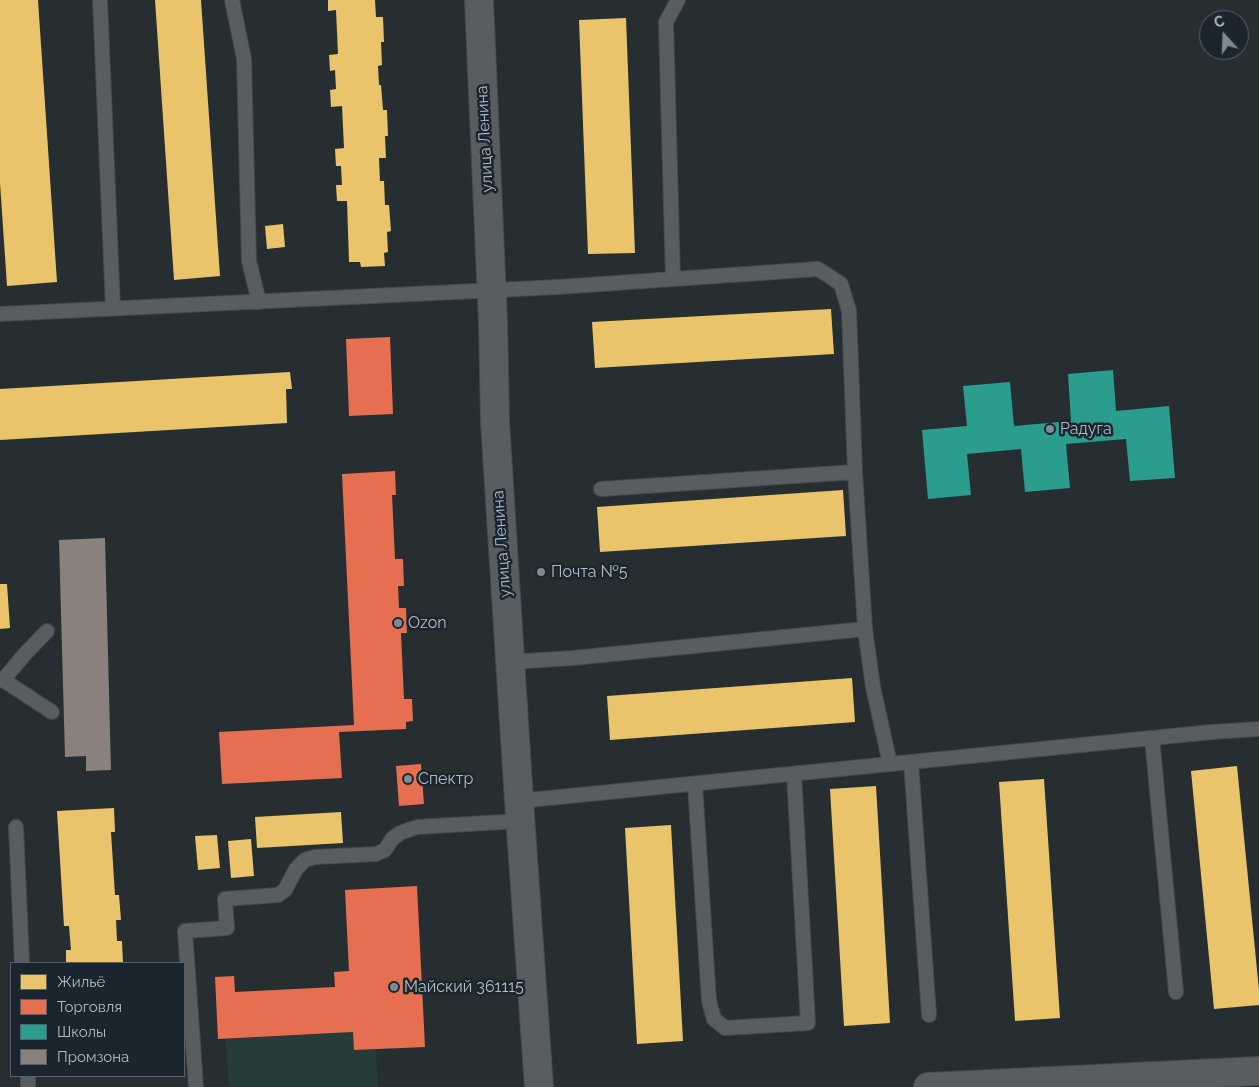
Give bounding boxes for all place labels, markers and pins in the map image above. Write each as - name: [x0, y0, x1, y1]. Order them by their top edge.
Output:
- place label: Радуга: [1060, 419, 1112, 439]
- marker: Радуга: [1044, 423, 1056, 435]
- place label: Почта №5: [551, 562, 628, 582]
- marker: Почта №5: [535, 566, 547, 578]
- place label: Ozon: [408, 613, 447, 633]
- marker: Ozon: [392, 617, 404, 629]
- place label: Спектр: [418, 769, 473, 789]
- marker: Спектр: [402, 773, 414, 785]
- place label: Майский 361115: [404, 977, 524, 997]
- marker: Майский 361115: [388, 981, 400, 993]

